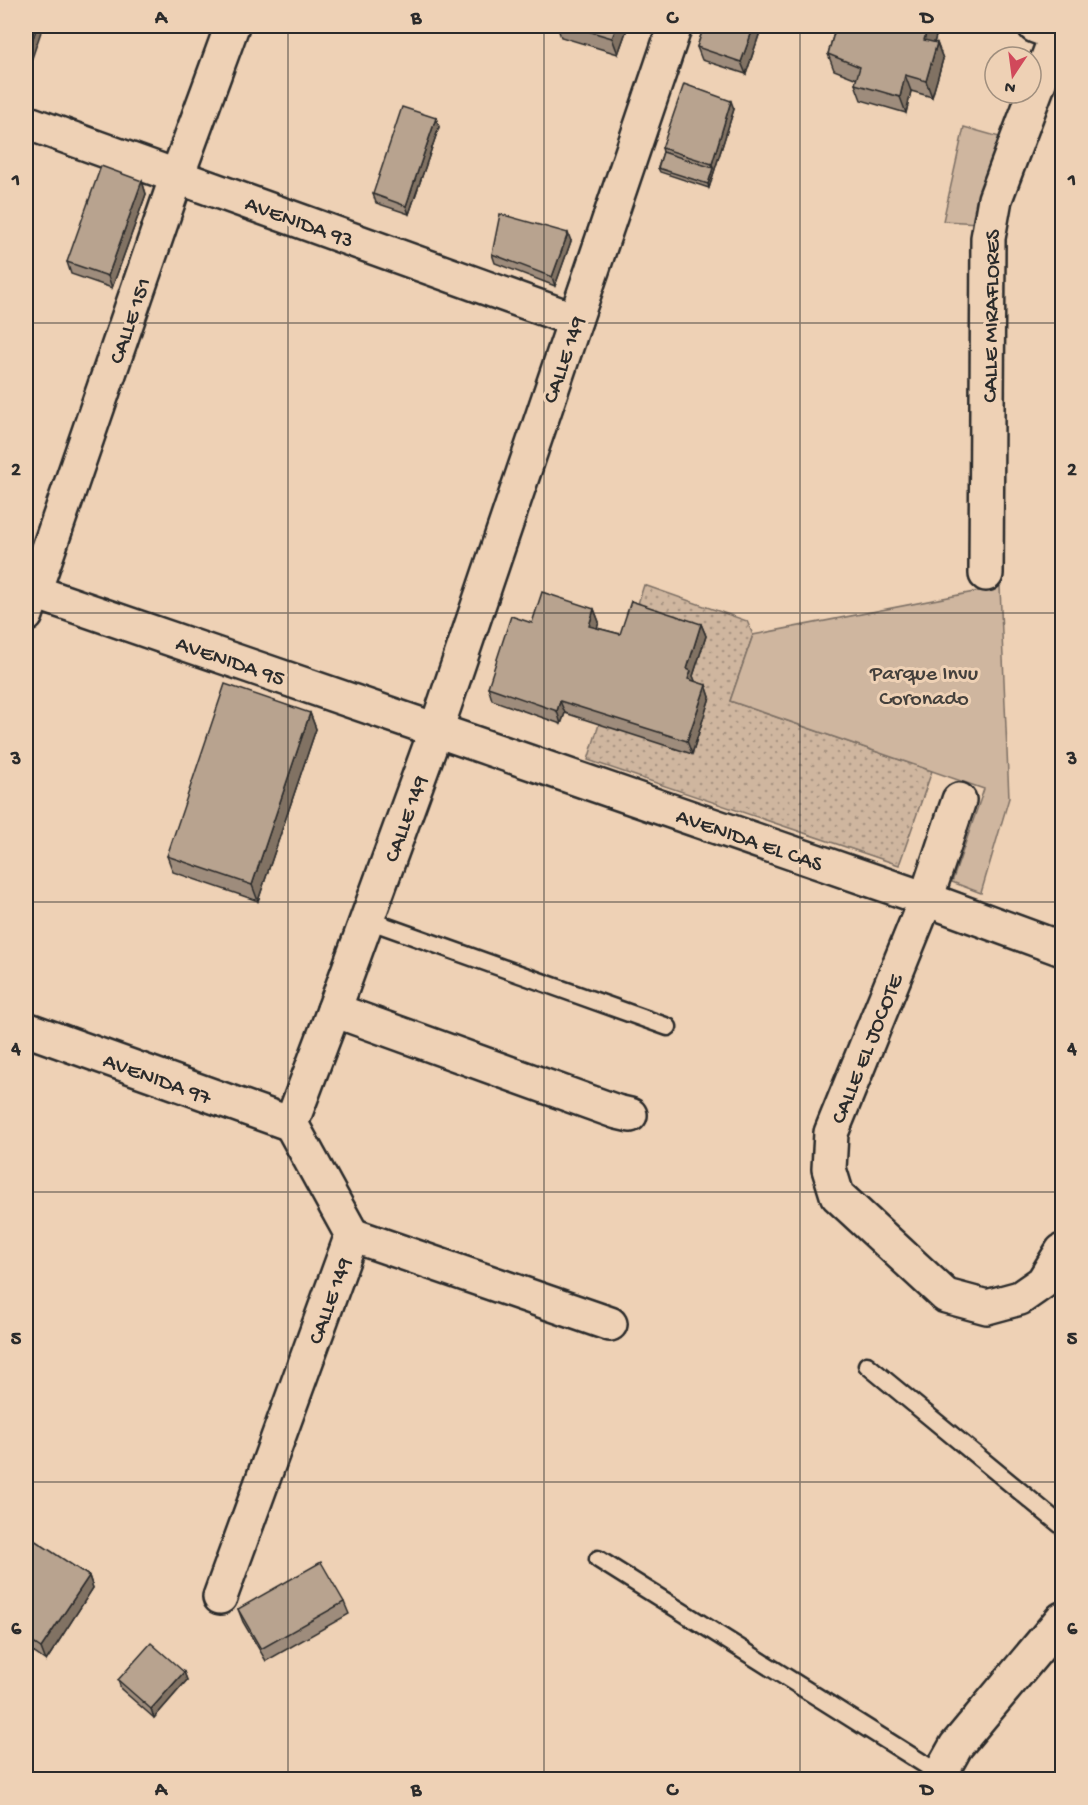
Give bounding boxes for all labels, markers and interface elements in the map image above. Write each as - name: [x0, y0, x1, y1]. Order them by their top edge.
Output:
- text: A: [154, 8, 169, 31]
- text: B: [410, 8, 422, 31]
- text: C: [666, 8, 680, 31]
- text: D: [918, 8, 934, 31]
- north arrow: [983, 45, 1043, 105]
- text: N: [1003, 76, 1018, 97]
- text: 1: [11, 170, 20, 193]
- text: 1: [1067, 170, 1076, 193]
- street label: AVENIDA 93: [241, 192, 356, 255]
- street label: CALLE MIRAFLORES: [978, 229, 1008, 403]
- street label: CALLE 151: [105, 275, 159, 368]
- street label: CALLE 149: [539, 313, 593, 407]
- text: 2: [11, 460, 21, 483]
- text: 2: [1067, 460, 1077, 483]
- street label: AVENIDA 95: [172, 632, 288, 694]
- park label: Parque Invu Coronado: [869, 662, 978, 713]
- text: 3: [10, 749, 21, 772]
- text: 3: [1066, 749, 1077, 772]
- street label: CALLE 149: [380, 773, 435, 866]
- street label: AVENIDA EL CAS: [672, 805, 826, 879]
- street label: CALLE EL JOCOTE: [827, 970, 911, 1128]
- text: 4: [10, 1039, 21, 1062]
- text: 4: [1066, 1039, 1077, 1062]
- street label: AVENIDA 97: [99, 1049, 215, 1113]
- street label: CALLE 149: [304, 1255, 359, 1348]
- text: 5: [11, 1329, 22, 1352]
- text: 5: [1067, 1329, 1078, 1352]
- text: 6: [11, 1619, 22, 1642]
- text: 6: [1067, 1619, 1078, 1642]
- text: A: [154, 1780, 169, 1803]
- text: B: [410, 1780, 422, 1803]
- text: C: [666, 1780, 680, 1803]
- text: D: [918, 1780, 934, 1803]

